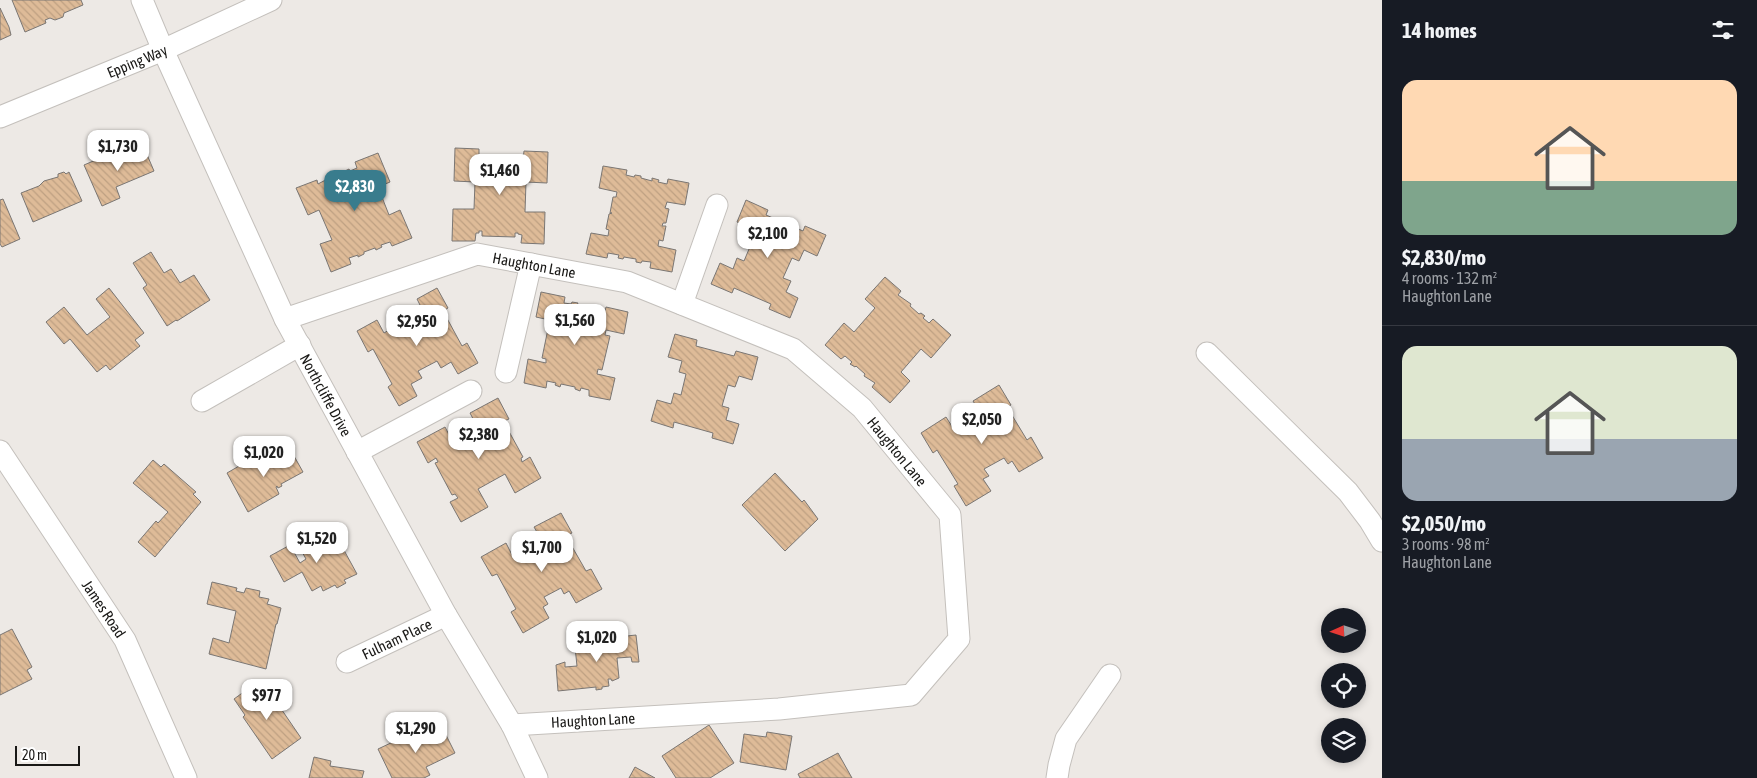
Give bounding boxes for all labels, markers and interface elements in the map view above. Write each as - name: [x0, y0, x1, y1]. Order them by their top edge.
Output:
- icon: filters: [1709, 16, 1737, 44]
- text: 14 homes: [1402, 18, 1477, 42]
- street label: Epping Way: [104, 41, 170, 81]
- icon: home: [1525, 113, 1615, 203]
- pin: $1,730: [77, 130, 159, 172]
- text: $1,730: [98, 137, 138, 155]
- pin: $1,460: [459, 154, 541, 196]
- text: $1,460: [480, 161, 520, 179]
- pin: $2,830: [314, 170, 396, 212]
- text: $2,830: [335, 177, 375, 195]
- pin: $2,100: [727, 216, 809, 259]
- text: $2,100: [748, 224, 788, 242]
- text: $2,830/mo: [1402, 245, 1486, 269]
- street label: Haughton Lane: [491, 249, 577, 281]
- text: 4 rooms · 132 m²: [1402, 269, 1497, 287]
- text: Haughton Lane: [1402, 287, 1492, 305]
- pin: $2,950: [376, 304, 458, 347]
- pin: $1,560: [534, 304, 616, 346]
- text: $1,560: [555, 311, 595, 329]
- text: $2,950: [397, 312, 437, 330]
- street label: Northcliffe Drive: [297, 351, 356, 439]
- icon: home: [1525, 378, 1615, 468]
- pin: $2,050: [941, 402, 1023, 445]
- text: $2,050: [962, 410, 1002, 428]
- street label: Haughton Lane: [864, 413, 931, 489]
- pin: $2,380: [438, 418, 520, 460]
- text: $2,380: [459, 425, 499, 443]
- pin: $1,020: [223, 436, 305, 478]
- text: $1,020: [244, 443, 284, 461]
- text: $2,050/mo: [1402, 511, 1486, 535]
- pin: $1,520: [276, 522, 358, 564]
- text: $1,520: [297, 529, 337, 547]
- pin: $1,700: [501, 530, 583, 573]
- text: 3 rooms · 98 m²: [1402, 535, 1490, 553]
- text: $1,700: [522, 538, 562, 556]
- text: Haughton Lane: [1402, 553, 1492, 571]
- street label: James Road: [79, 577, 129, 641]
- north arrow: [1321, 608, 1366, 652]
- map controls: [1321, 608, 1366, 763]
- street label: Fulham Place: [359, 615, 434, 662]
- pin: $1,020: [556, 620, 638, 663]
- text: $1,020: [577, 628, 617, 646]
- button: locate: [1321, 663, 1366, 708]
- pin: $977: [237, 678, 297, 721]
- text: $977: [252, 686, 282, 704]
- street label: Haughton Lane: [551, 709, 636, 731]
- pin: $1,290: [375, 712, 457, 754]
- button: layers: [1321, 718, 1366, 763]
- text: $1,290: [396, 719, 436, 737]
- scale bar: [15, 743, 80, 766]
- text: 20 m: [22, 747, 47, 763]

